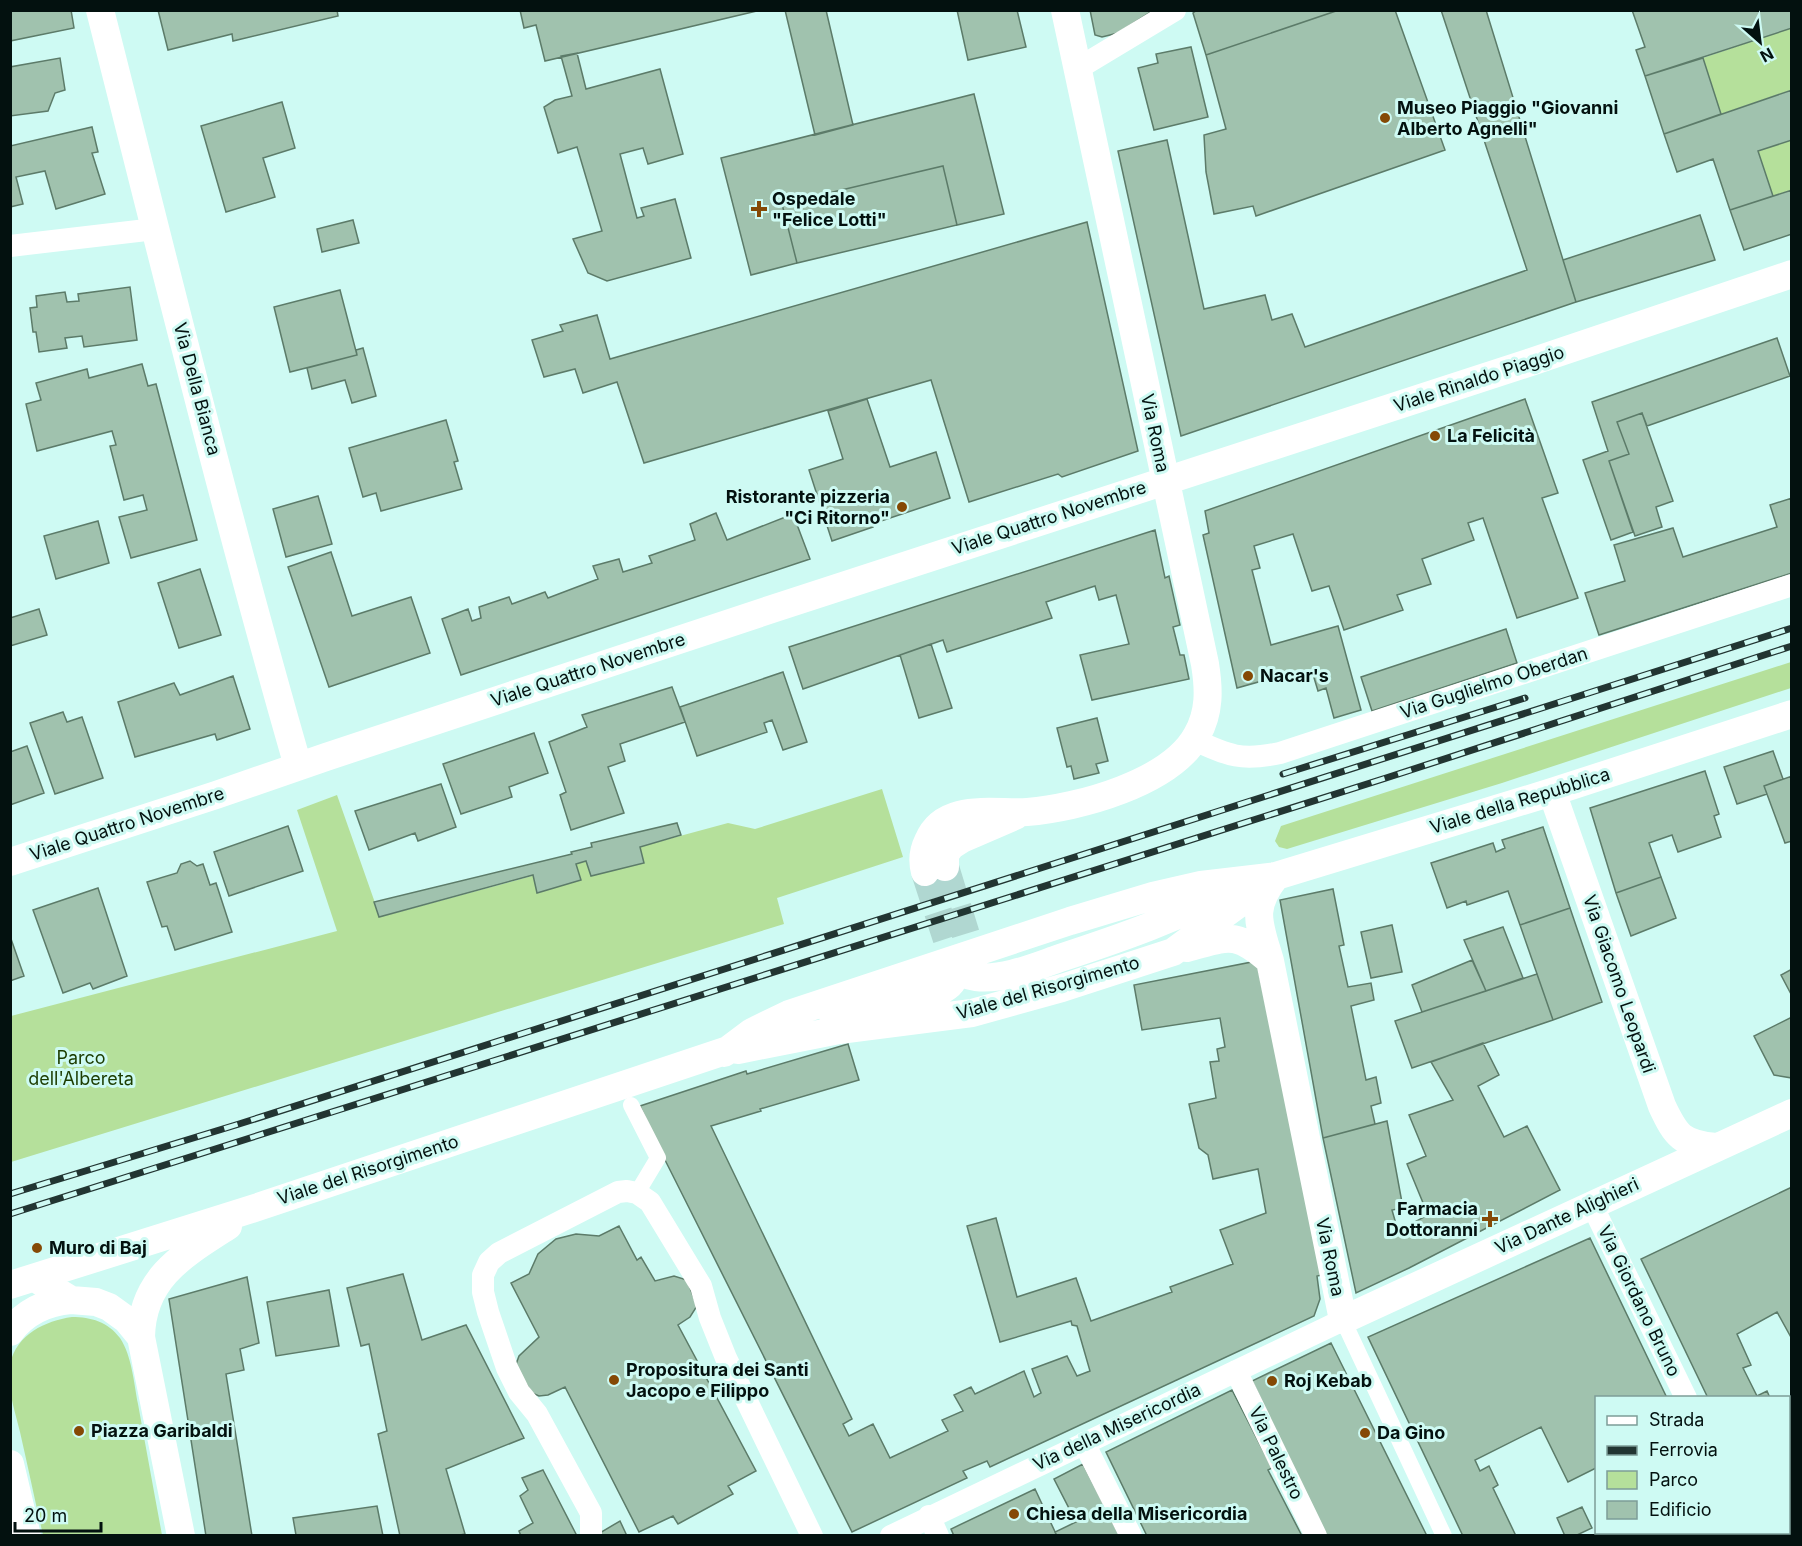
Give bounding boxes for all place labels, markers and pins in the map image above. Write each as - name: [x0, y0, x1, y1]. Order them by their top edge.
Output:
- place label: Museo Piaggio "Giovanni Alberto Agnelli": [1397, 97, 1618, 139]
- marker: Museo Piaggio "Giovanni Alberto Agnelli": [1378, 111, 1392, 125]
- place label: Ospedale "Felice Lotti": [772, 188, 887, 230]
- marker: Ospedale "Felice Lotti": [750, 200, 768, 218]
- place label: La Felicità: [1447, 425, 1535, 446]
- marker: La Felicità: [1428, 429, 1442, 443]
- place label: Ristorante pizzeria "Ci Ritorno": [726, 486, 890, 528]
- marker: Ristorante pizzeria "Ci Ritorno": [895, 500, 909, 514]
- place label: Nacar's: [1260, 665, 1329, 686]
- marker: Nacar's: [1241, 669, 1255, 683]
- place label: Farmacia Dottoranni: [1386, 1198, 1478, 1240]
- marker: Farmacia Dottoranni: [1483, 1212, 1497, 1226]
- place label: Muro di Baj: [49, 1237, 147, 1258]
- marker: Muro di Baj: [30, 1241, 44, 1255]
- place label: Propositura dei Santi Jacopo e Filippo: [626, 1359, 809, 1401]
- place label: Roj Kebab: [1284, 1370, 1372, 1391]
- marker: Propositura dei Santi Jacopo e Filippo: [607, 1373, 621, 1387]
- marker: Roj Kebab: [1265, 1374, 1279, 1388]
- place label: Piazza Garibaldi: [91, 1420, 233, 1441]
- place label: Da Gino: [1377, 1422, 1445, 1443]
- marker: Piazza Garibaldi: [72, 1424, 86, 1438]
- marker: Da Gino: [1358, 1426, 1372, 1440]
- place label: Chiesa della Misericordia: [1026, 1503, 1247, 1524]
- marker: Chiesa della Misericordia: [1007, 1507, 1021, 1521]

